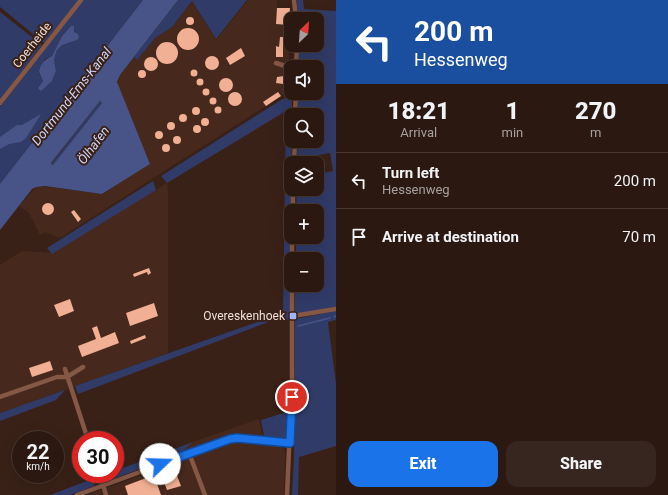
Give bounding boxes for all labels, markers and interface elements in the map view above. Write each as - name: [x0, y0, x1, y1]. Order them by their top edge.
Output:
- north arrow: [284, 12, 324, 52]
- map controls: [284, 12, 324, 292]
- text: 200 m: [414, 15, 493, 48]
- icon: left: [348, 16, 400, 68]
- street label: Coerheide: [10, 19, 54, 71]
- water label: Dortmund-Ems-Kanal: [29, 44, 115, 148]
- text: Hessenweg: [414, 49, 508, 70]
- button: sound: [284, 60, 324, 100]
- text: 18:21: [388, 97, 450, 125]
- text: 1: [505, 97, 519, 125]
- text: 270: [575, 97, 616, 125]
- button: search: [284, 108, 324, 148]
- water label: Ölhafen: [74, 123, 112, 167]
- text: Arrival: [400, 125, 437, 140]
- text: min: [502, 125, 523, 140]
- text: m: [590, 125, 601, 140]
- button: layers: [284, 156, 324, 196]
- text: Turn left: [382, 164, 439, 182]
- icon: left: [348, 170, 370, 192]
- text: 200 m: [614, 172, 656, 190]
- text: Hessenweg: [382, 182, 450, 197]
- button: +: [284, 204, 324, 244]
- icon: arrive: [348, 226, 370, 248]
- text: Arrive at destination: [382, 228, 519, 246]
- text: 70 m: [622, 228, 656, 246]
- button: −: [284, 252, 324, 292]
- place label: Overeskenhoek: [203, 309, 286, 323]
- marker: Overeskenhoek: [288, 311, 298, 321]
- pin: [275, 380, 309, 414]
- icon: arrive: [281, 386, 303, 408]
- speed limit sign: 30: [72, 431, 124, 483]
- text: 22: [27, 440, 49, 464]
- button: Exit: [348, 441, 498, 487]
- button: Share: [506, 441, 656, 487]
- position arrow: [139, 443, 181, 485]
- text: km/h: [26, 461, 50, 472]

